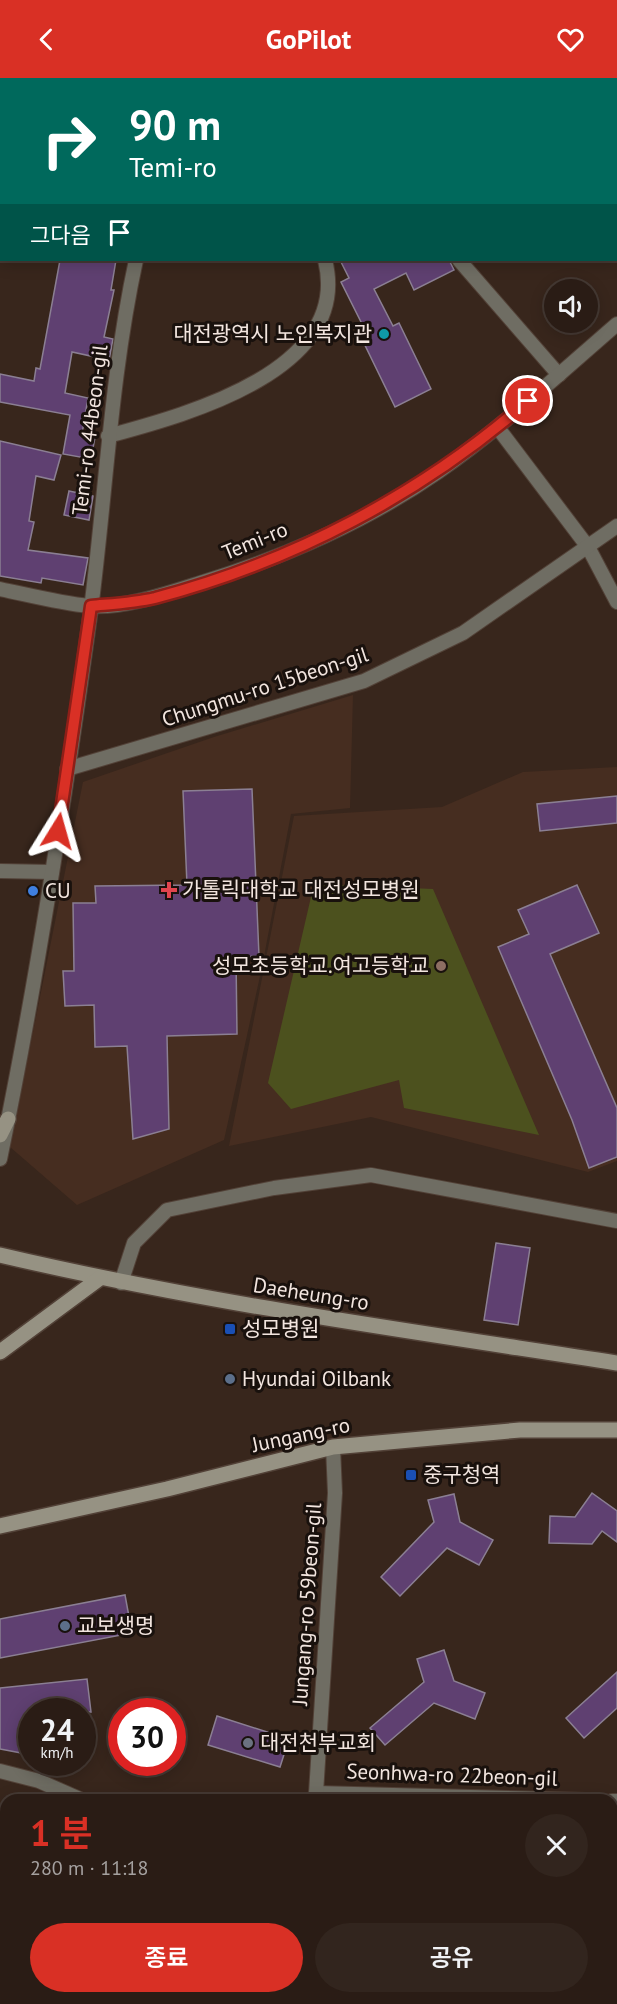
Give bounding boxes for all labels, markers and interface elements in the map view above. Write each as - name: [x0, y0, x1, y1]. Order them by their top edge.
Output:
- text: GoPilot: [266, 22, 351, 56]
- icon: back: [30, 23, 63, 56]
- icon: heart: [554, 23, 587, 56]
- text: 90 m: [129, 97, 221, 152]
- icon: right: [30, 102, 108, 180]
- text: Temi-ro: [129, 150, 217, 184]
- icon: arrive: [103, 216, 136, 249]
- text: 그다음: [30, 221, 91, 249]
- map controls: [544, 279, 598, 333]
- button: sound: [544, 279, 598, 333]
- place label: 대전광역시 노인복지관: [173, 320, 372, 347]
- marker: 대전광역시 노인복지관: [377, 327, 391, 341]
- street label: Temi-ro 44beon-gil: [66, 343, 113, 517]
- pin: [502, 375, 553, 426]
- icon: arrive: [511, 384, 544, 417]
- street label: Temi-ro: [218, 515, 292, 566]
- street label: Chungmu-ro 15beon-gil: [158, 640, 372, 733]
- position arrow: [26, 799, 90, 863]
- place label: 가톨릭대학교 대전성모병원: [182, 876, 419, 903]
- place label: CU: [45, 877, 71, 904]
- marker: 가톨릭대학교 대전성모병원: [160, 881, 178, 899]
- marker: CU: [26, 884, 40, 898]
- place label: 성모초등학교.여고등학교: [212, 952, 429, 979]
- marker: 성모초등학교.여고등학교: [434, 959, 448, 973]
- street label: Daeheung-ro: [251, 1271, 371, 1316]
- place label: 성모병원: [242, 1315, 319, 1342]
- marker: 성모병원: [223, 1322, 237, 1336]
- place label: Hyundai Oilbank: [242, 1365, 391, 1392]
- marker: Hyundai Oilbank: [223, 1372, 237, 1386]
- street label: Jungang-ro: [249, 1411, 352, 1458]
- place label: 중구청역: [423, 1461, 500, 1488]
- marker: 중구청역: [404, 1468, 418, 1482]
- street label: Jungang-ro 59beon-gil: [286, 1502, 327, 1707]
- place label: 교보생명: [77, 1612, 154, 1639]
- marker: 교보생명: [58, 1619, 72, 1633]
- speed limit sign: 30: [108, 1698, 186, 1776]
- text: 24: [40, 1710, 74, 1749]
- place label: 대전천부교회: [260, 1729, 376, 1756]
- marker: 대전천부교회: [241, 1736, 255, 1750]
- text: km/h: [41, 1743, 73, 1762]
- street label: Seonhwa-ro 22beon-gil: [346, 1757, 558, 1792]
- text: 1 분: [30, 1809, 93, 1856]
- button: close: [525, 1814, 588, 1877]
- text: 280 m · 11:18: [30, 1855, 148, 1881]
- button: 종료: [30, 1923, 303, 1992]
- button: 공유: [315, 1923, 588, 1992]

